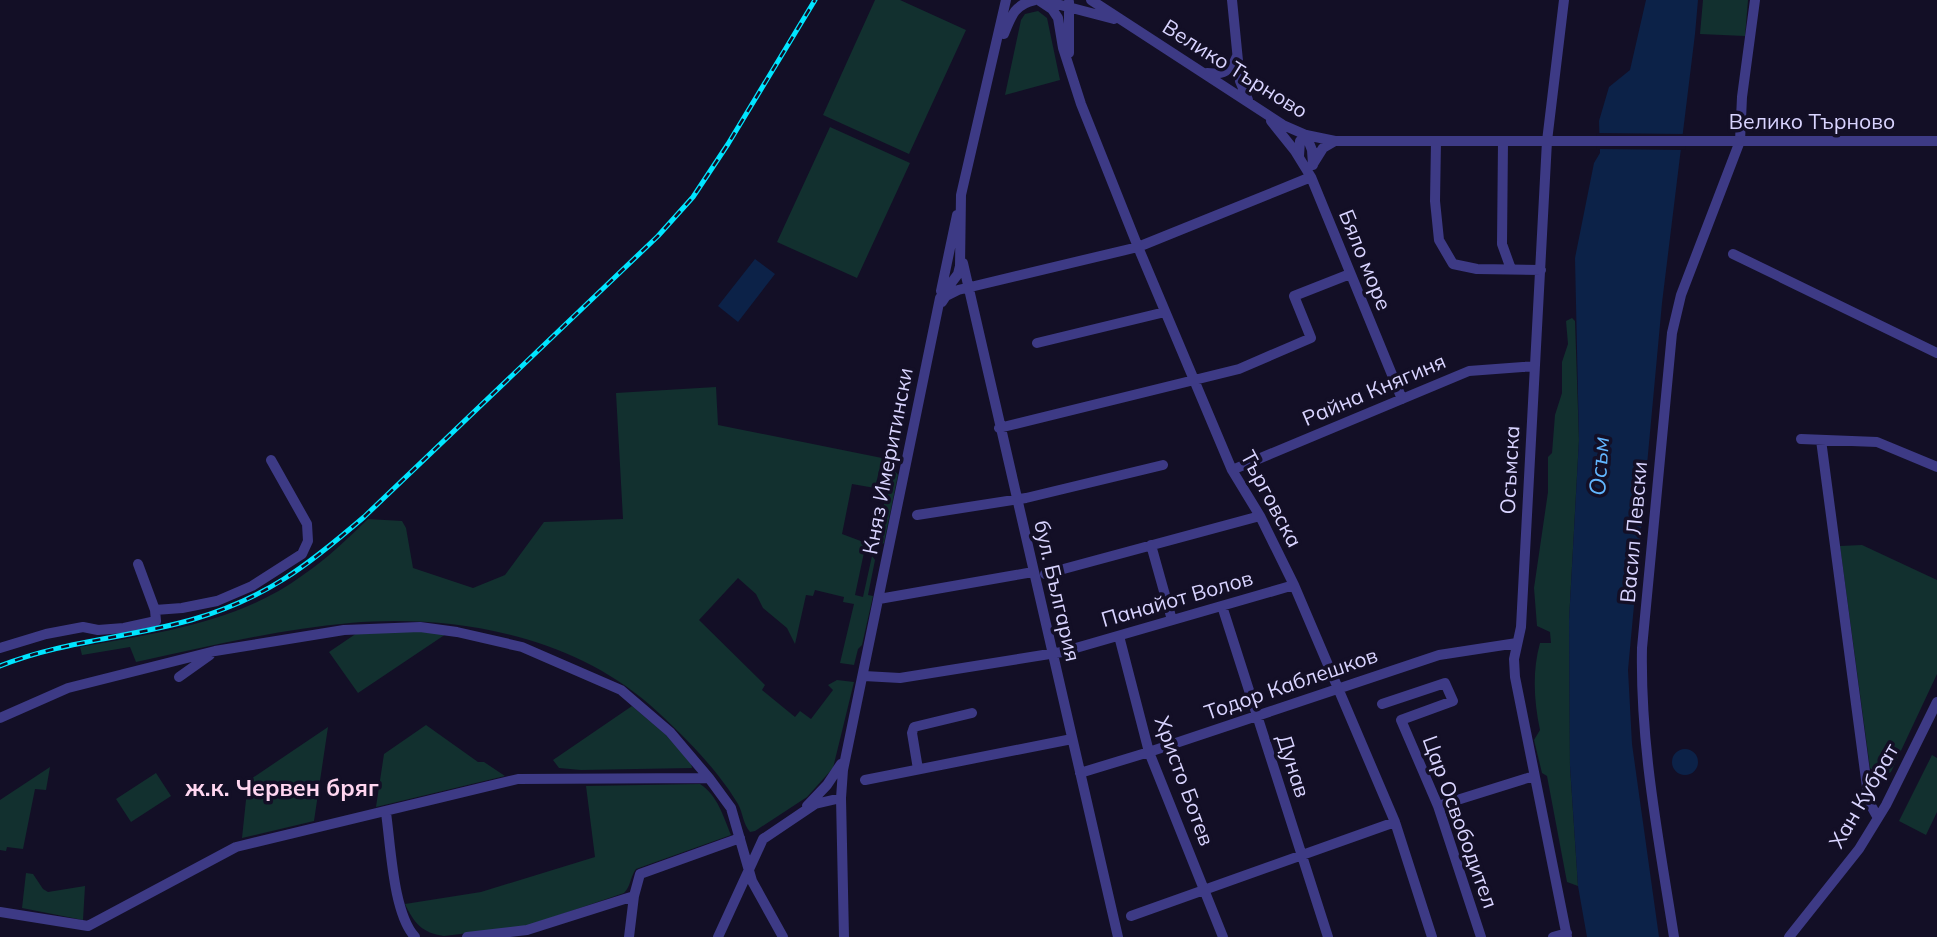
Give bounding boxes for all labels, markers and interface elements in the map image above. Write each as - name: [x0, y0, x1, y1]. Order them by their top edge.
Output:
- street label: Велико Търново: [1158, 13, 1313, 123]
- street label: Велико Търново: [1729, 108, 1895, 134]
- street label: Бяло море: [1334, 205, 1398, 314]
- street label: Райна Княгиня: [1298, 347, 1449, 431]
- street label: Княз Имеритински: [856, 365, 918, 556]
- street label: Осъмска: [1494, 425, 1524, 515]
- water label: Осъм: [1582, 435, 1615, 497]
- street label: Търговска: [1236, 446, 1308, 551]
- street label: Васил Левски: [1614, 460, 1652, 604]
- street label: бул. България: [1029, 518, 1087, 664]
- street label: Панайот Волов: [1098, 564, 1256, 632]
- street label: Тодор Каблешков: [1201, 641, 1381, 725]
- street label: Христо Ботев: [1149, 712, 1220, 849]
- street label: Дунав: [1272, 731, 1316, 801]
- street label: Цар Освободител: [1418, 732, 1504, 912]
- street label: Хан Кубрат: [1823, 738, 1904, 852]
- district label: ж.к. Червен бряг: [184, 773, 379, 802]

